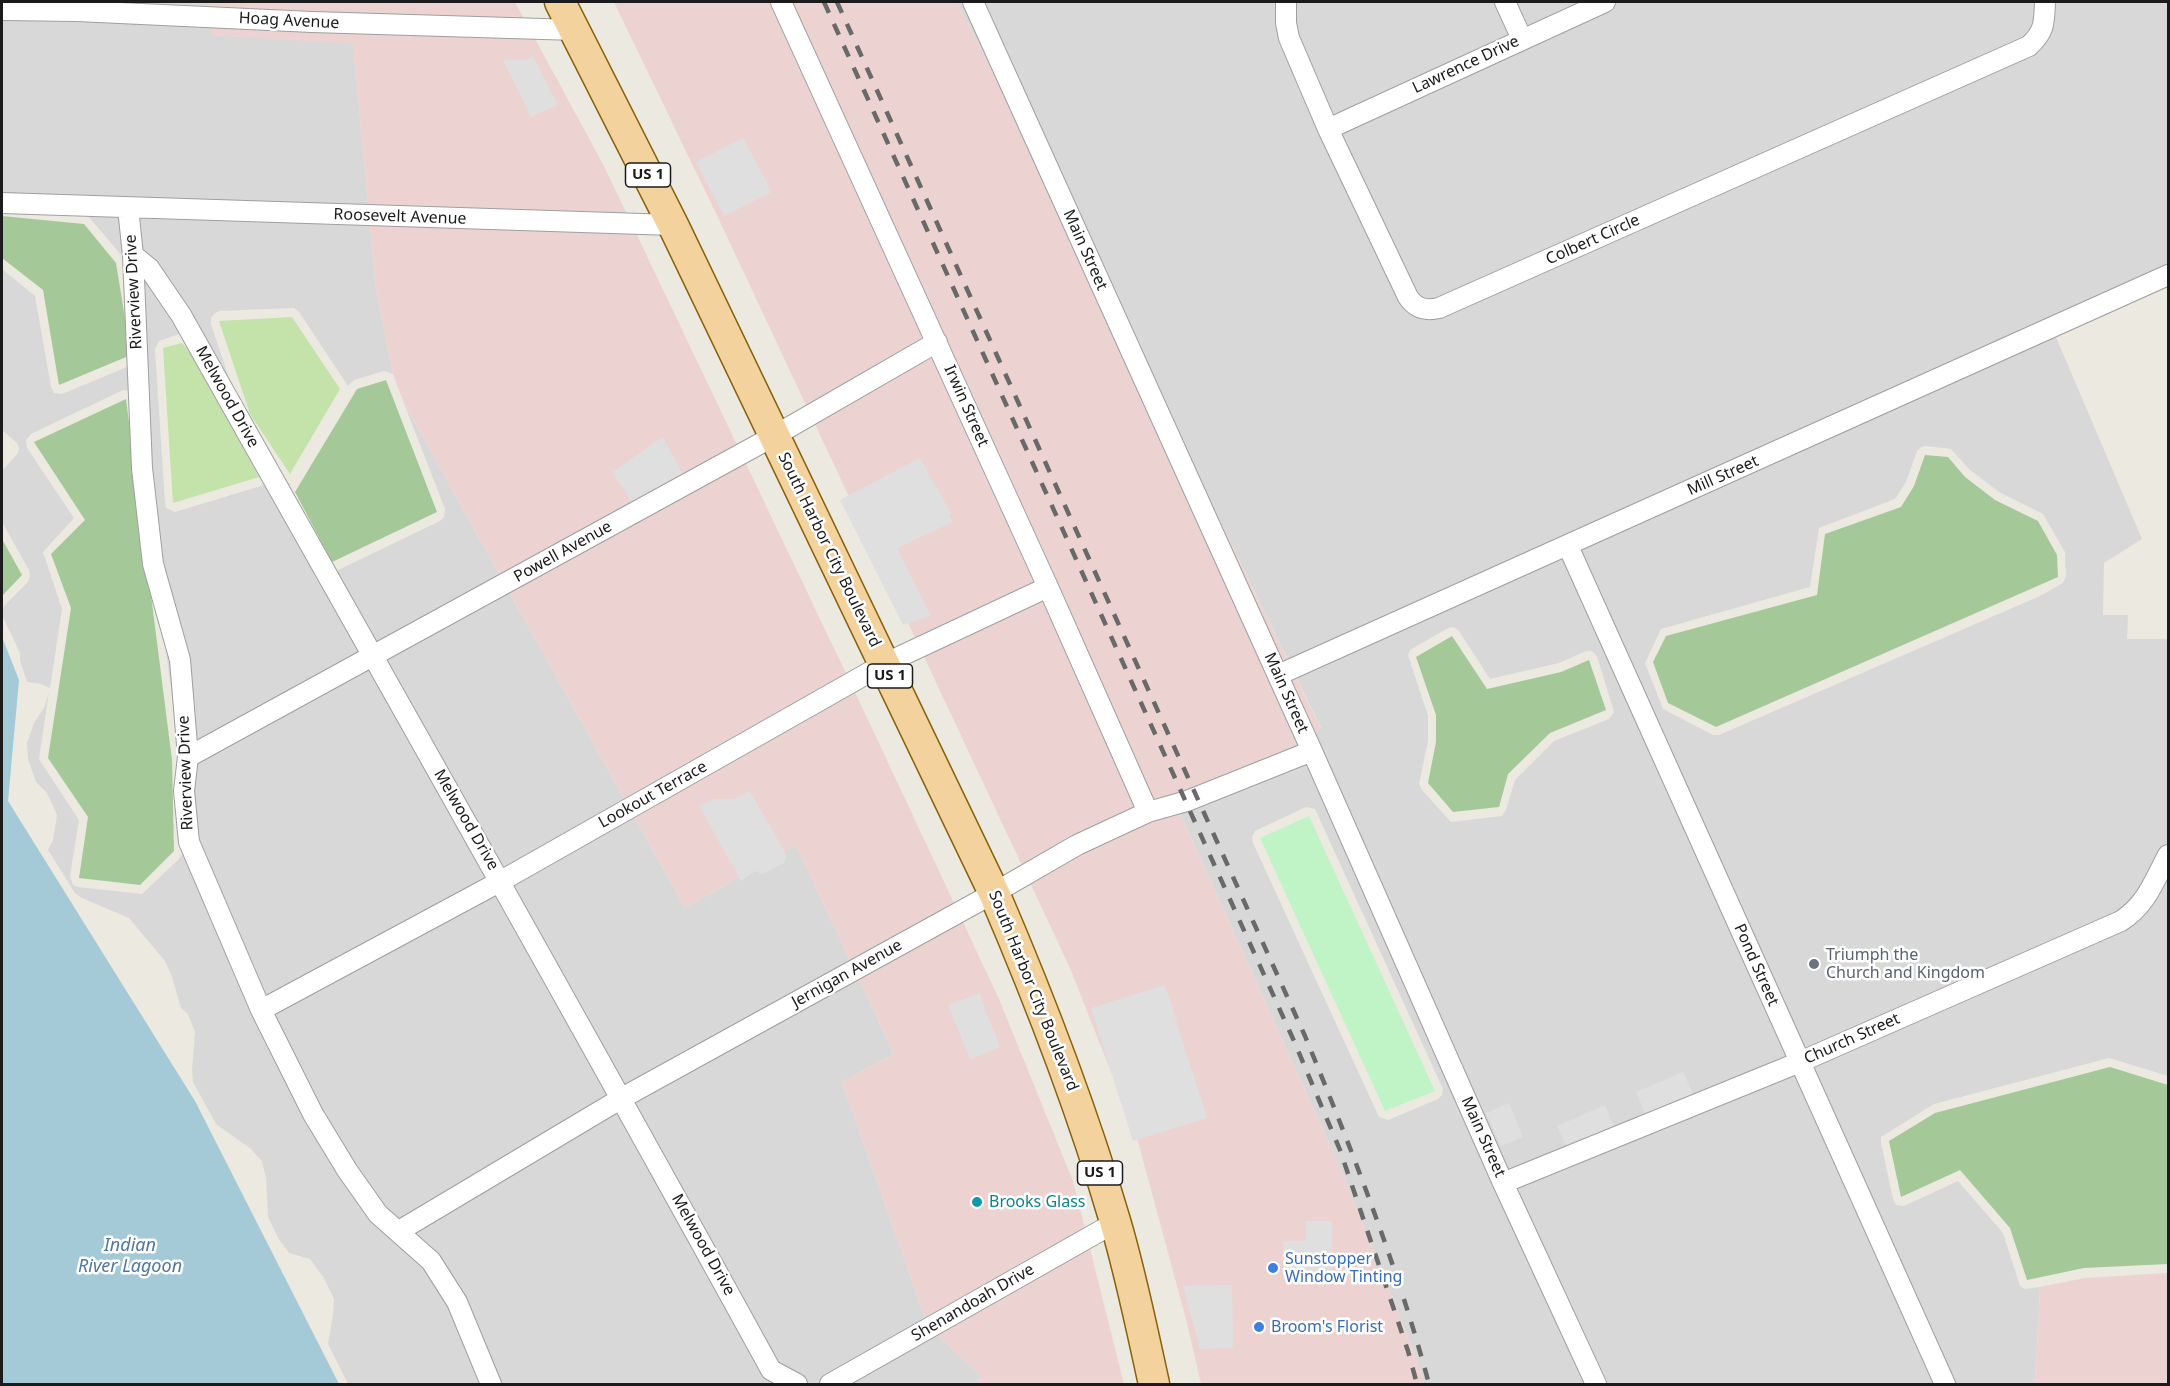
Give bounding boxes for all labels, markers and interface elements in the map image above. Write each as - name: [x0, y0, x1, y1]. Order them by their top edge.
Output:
- street label: Hoag Avenue: [238, 9, 340, 33]
- street label: Lawrence Drive: [1410, 32, 1522, 98]
- road number: US 1: [626, 163, 670, 187]
- street label: Roosevelt Avenue: [333, 205, 467, 229]
- street label: Main Street: [1059, 207, 1111, 293]
- street label: Colbert Circle: [1543, 211, 1643, 269]
- street label: Riverview Drive: [121, 234, 147, 350]
- street label: Melwood Drive: [191, 343, 263, 451]
- street label: Irwin Street: [939, 362, 993, 450]
- street label: South Harbor City Boulevard: [773, 449, 885, 651]
- street label: Mill Street: [1685, 452, 1761, 500]
- street label: Powell Avenue: [511, 517, 615, 587]
- street label: Main Street: [1260, 650, 1312, 736]
- road number: US 1: [868, 664, 912, 688]
- street label: Riverview Drive: [174, 715, 198, 831]
- street label: Lookout Terrace: [595, 757, 711, 833]
- street label: Melwood Drive: [429, 766, 503, 874]
- street label: South Harbor City Boulevard: [984, 888, 1082, 1094]
- street label: Pond Street: [1729, 921, 1783, 1009]
- street label: Jernigan Avenue: [789, 936, 905, 1012]
- place label: Triumph the Church and Kingdom: [1826, 945, 1985, 983]
- marker: Triumph the Church and Kingdom: [1807, 957, 1821, 971]
- street label: Church Street: [1801, 1009, 1903, 1069]
- street label: Main Street: [1457, 1094, 1509, 1180]
- road number: US 1: [1078, 1161, 1122, 1185]
- street label: Melwood Drive: [667, 1191, 739, 1299]
- place label: Brooks Glass: [989, 1192, 1085, 1212]
- marker: Brooks Glass: [970, 1195, 984, 1209]
- water label: Indian River Lagoon: [78, 1235, 182, 1278]
- place label: Sunstopper Window Tinting: [1285, 1249, 1402, 1287]
- street label: Shenandoah Drive: [908, 1260, 1038, 1346]
- marker: Sunstopper Window Tinting: [1266, 1261, 1280, 1275]
- place label: Broom's Florist: [1271, 1317, 1383, 1337]
- marker: Broom's Florist: [1252, 1320, 1266, 1334]

